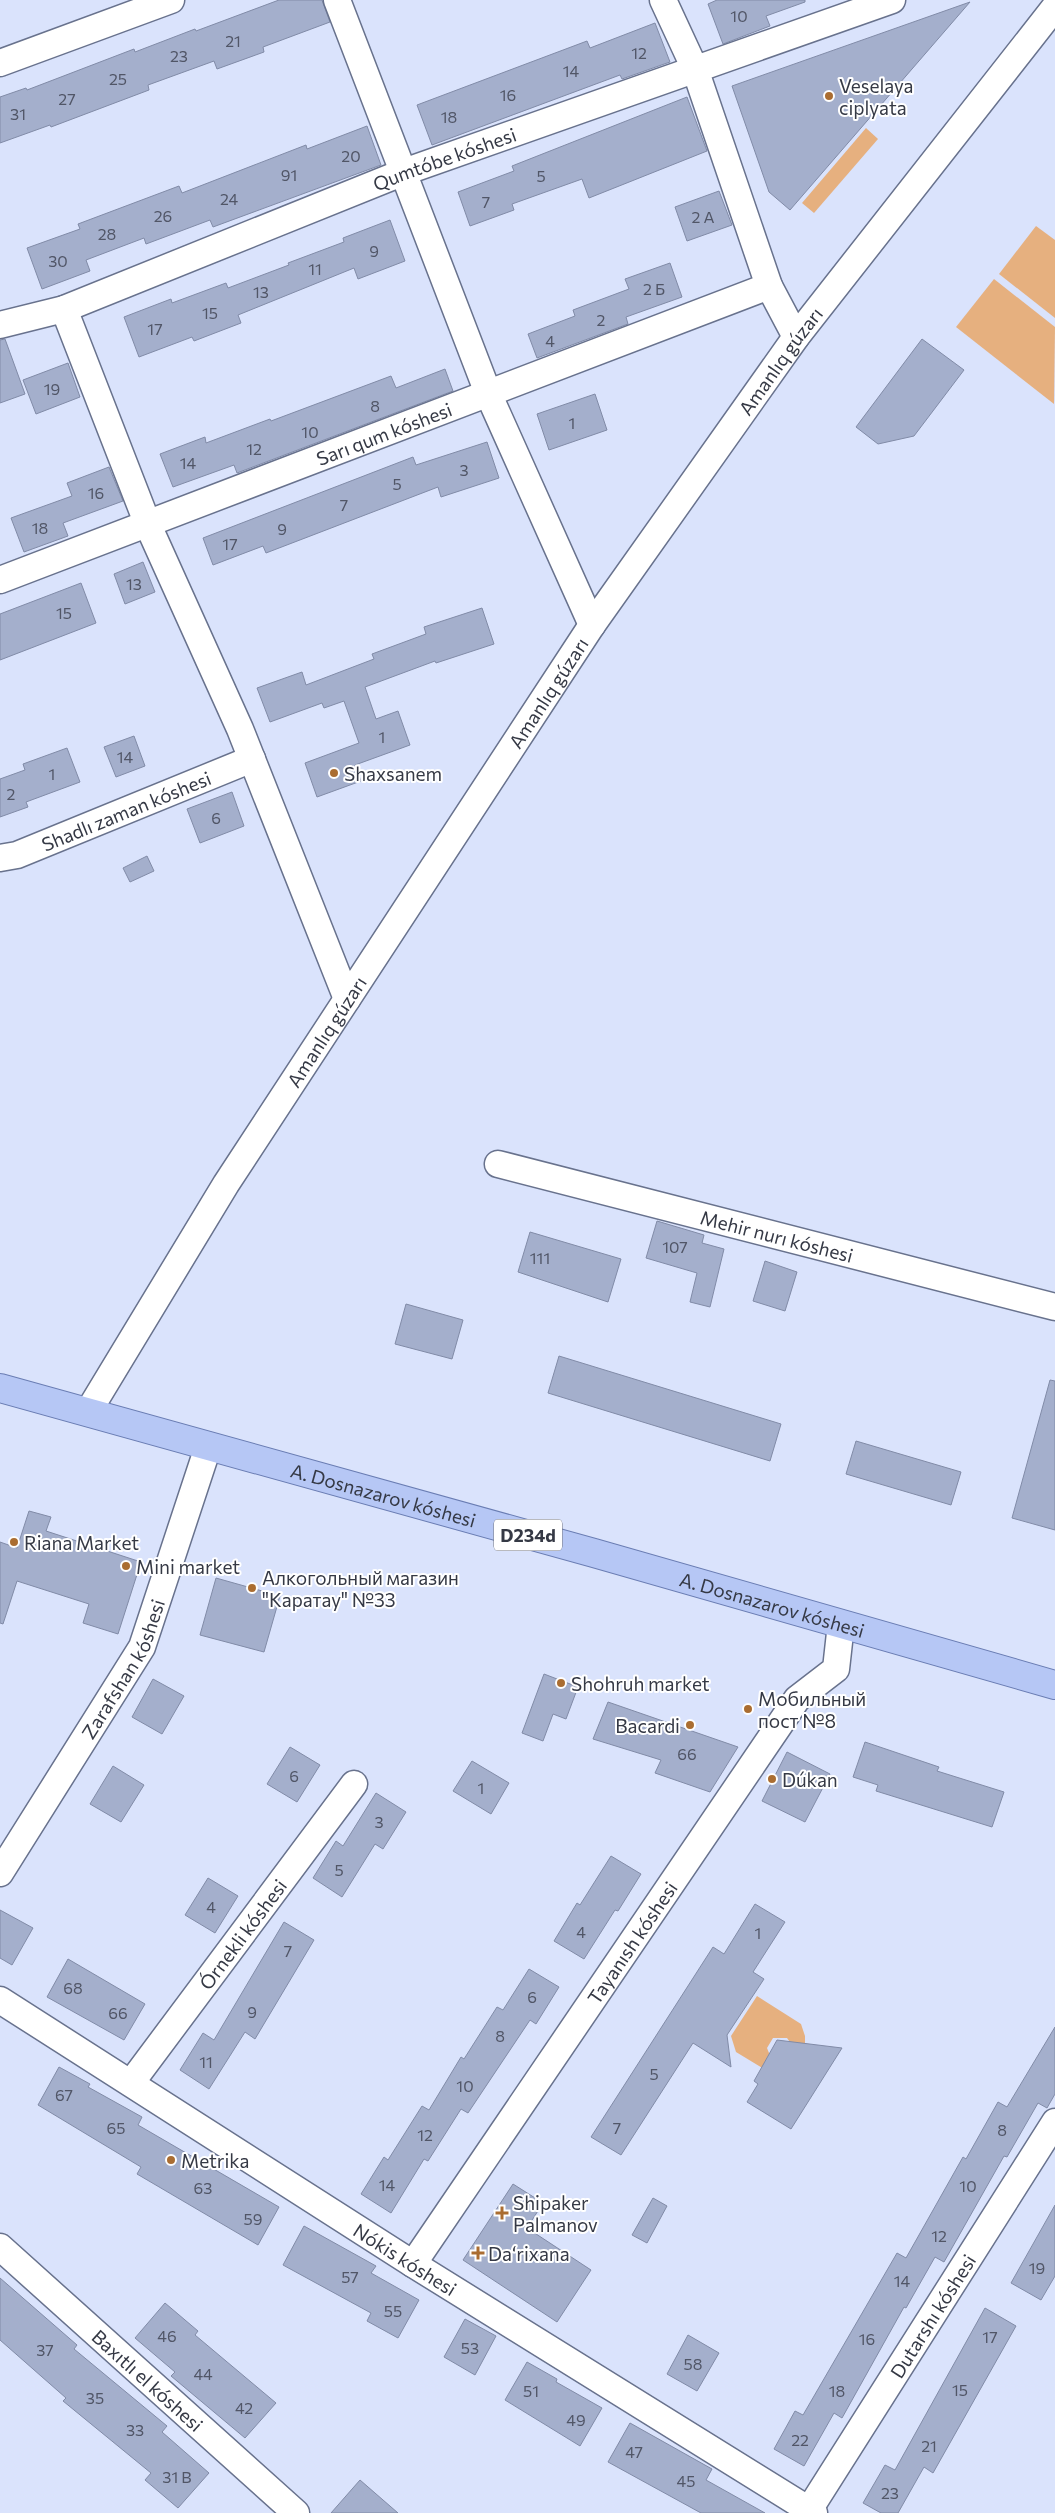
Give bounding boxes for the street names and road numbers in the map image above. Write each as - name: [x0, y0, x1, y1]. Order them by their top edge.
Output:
- street label: Qumtóbe kóshesi: [369, 122, 519, 195]
- street label: Amanlıq gúzarı: [733, 302, 827, 419]
- street label: Sarı qum kóshesi: [313, 397, 455, 470]
- street label: Amanlıq gúzarı: [503, 633, 592, 752]
- street label: Shadlı zaman kóshesi: [38, 766, 214, 855]
- street label: Amanlıq gúzarı: [281, 972, 371, 1091]
- street label: Mehir nurı kóshesi: [698, 1205, 856, 1266]
- street label: A. Dosnazarov kóshesi: [288, 1458, 479, 1531]
- road number: D234d: [494, 1520, 562, 1550]
- street label: A. Dosnazarov kóshesi: [677, 1567, 867, 1641]
- street label: Zarafshan kóshesi: [76, 1596, 169, 1743]
- street label: Órnekli kóshesi: [193, 1874, 291, 1994]
- street label: Tayanısh kóshesi: [582, 1877, 681, 2008]
- street label: Nókis kóshesi: [350, 2218, 461, 2300]
- street label: Dutarshı kóshesi: [884, 2250, 980, 2382]
- street label: Baxıtlı el kóshesi: [88, 2324, 208, 2436]

